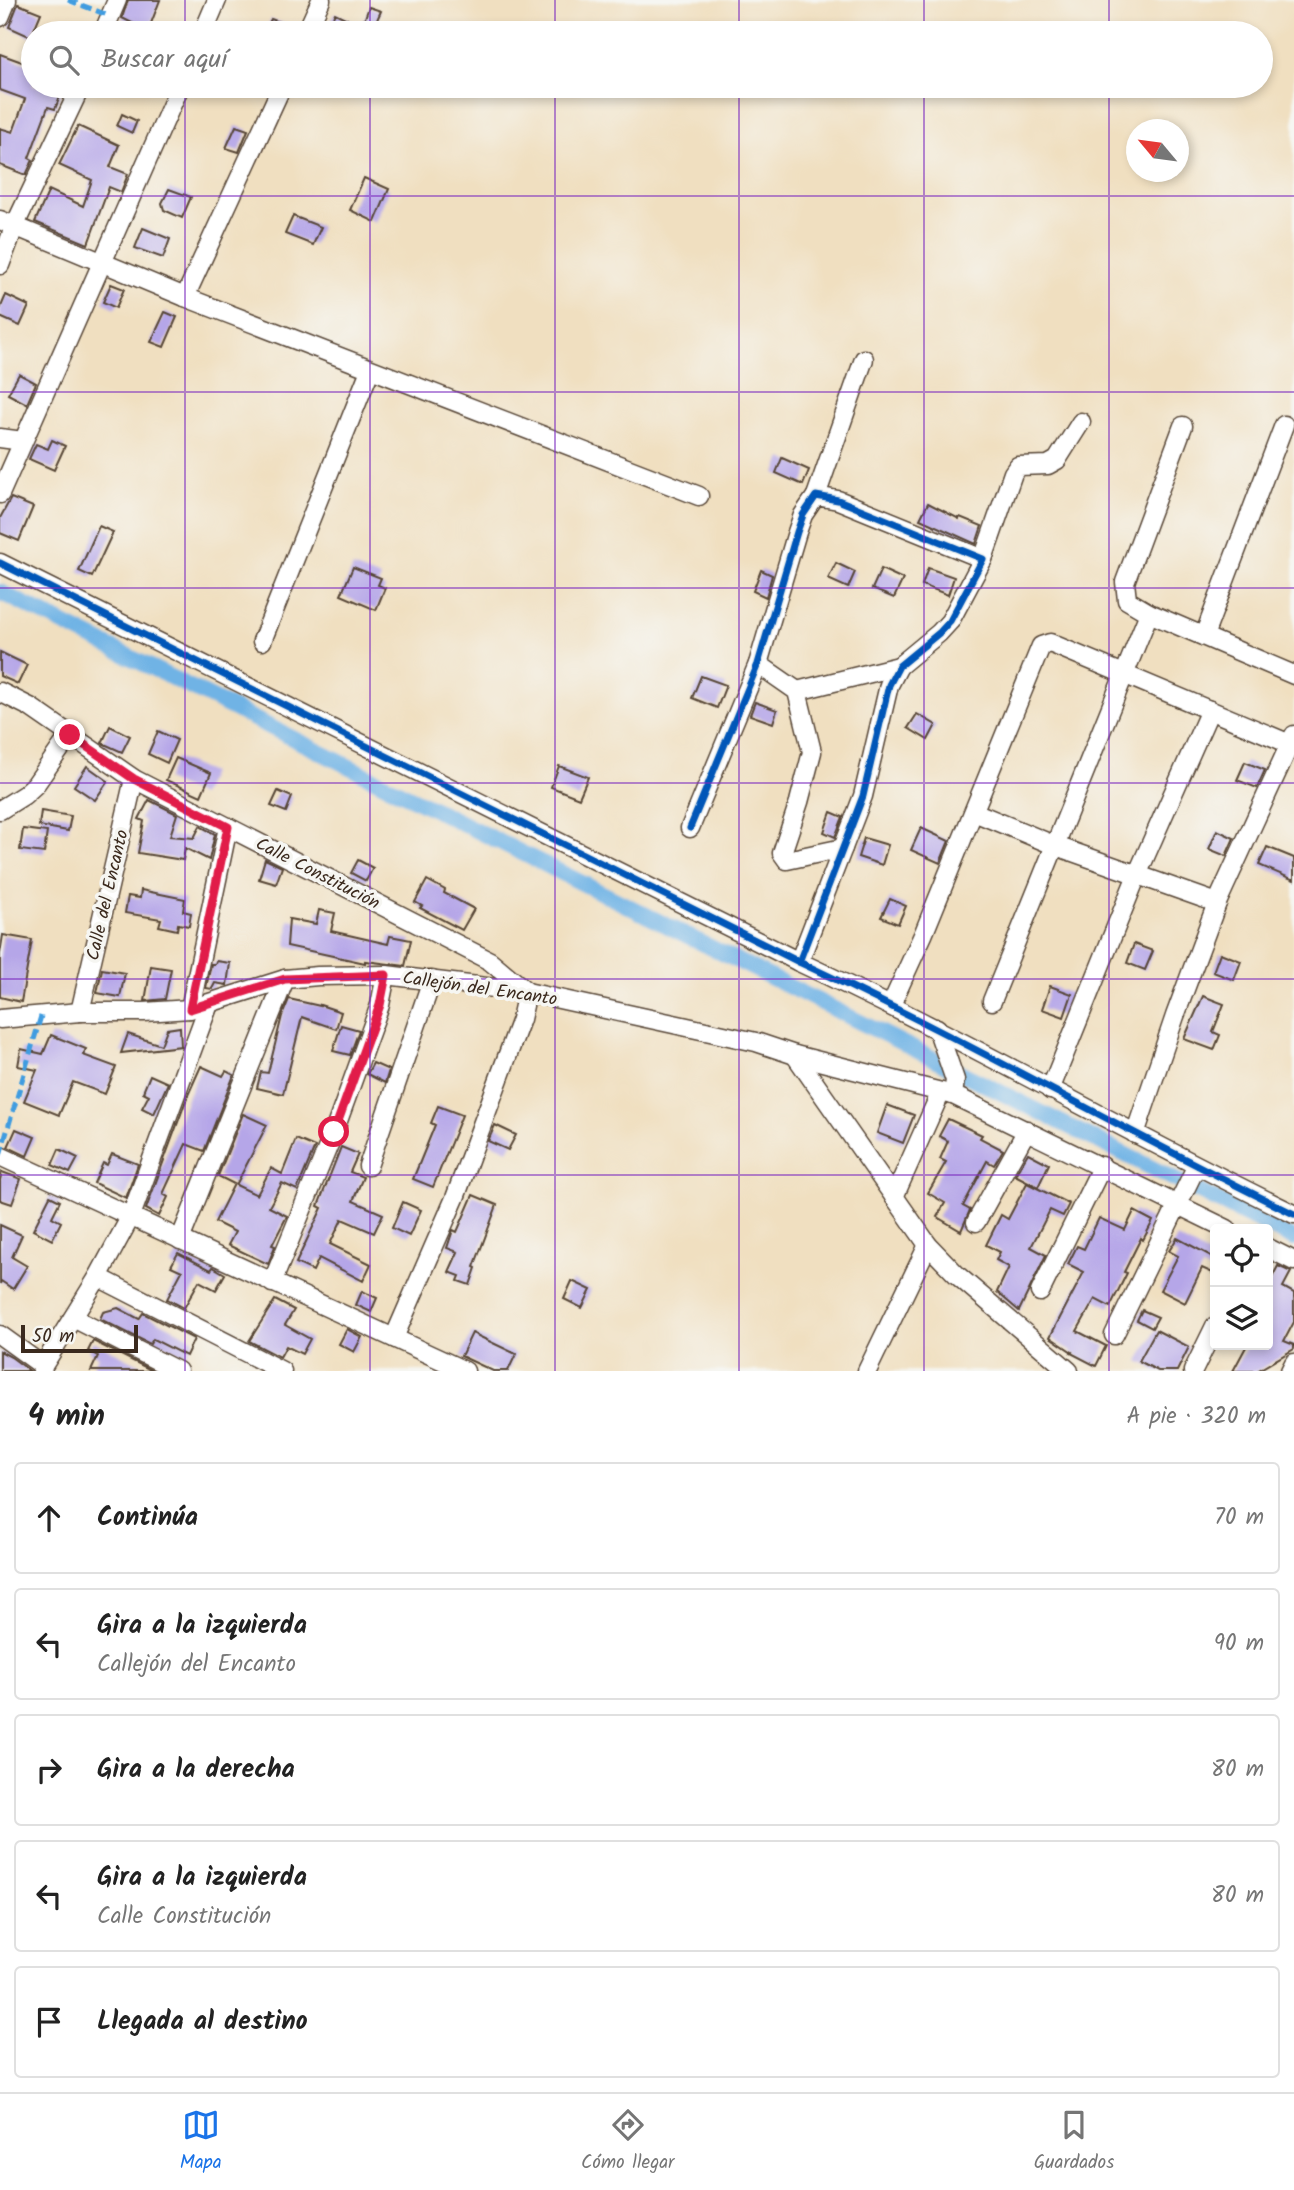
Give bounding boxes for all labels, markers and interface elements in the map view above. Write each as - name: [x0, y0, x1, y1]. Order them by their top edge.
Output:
- search box: [21, 21, 1273, 98]
- text: Buscar aquí: [101, 39, 227, 81]
- icon: search: [45, 41, 83, 79]
- north arrow: [1126, 119, 1189, 182]
- route end: [54, 719, 85, 750]
- street label: Calle del Encanto: [79, 827, 138, 964]
- street label: Calle Constitución: [250, 830, 385, 918]
- street label: Callejón del Encanto: [401, 964, 559, 1015]
- route start: [318, 1116, 349, 1147]
- map controls: [1210, 1224, 1273, 1350]
- button: locate: [1210, 1224, 1273, 1287]
- button: layers: [1210, 1287, 1273, 1350]
- scale bar: [21, 1322, 138, 1354]
- text: 50 m: [32, 1322, 74, 1352]
- text: 4 min: [28, 1393, 105, 1441]
- text: A pie · 320 m: [1127, 1399, 1266, 1435]
- text: Continúa: [97, 1497, 198, 1539]
- icon: ahead: [30, 1499, 68, 1537]
- text: 70 m: [1214, 1500, 1264, 1536]
- text: Gira a la izquierda: [97, 1605, 307, 1647]
- icon: left: [30, 1625, 68, 1663]
- text: 90 m: [1214, 1626, 1264, 1662]
- text: Callejón del Encanto: [97, 1647, 296, 1683]
- text: Gira a la derecha: [97, 1749, 295, 1791]
- icon: right: [30, 1751, 68, 1789]
- text: 80 m: [1211, 1752, 1264, 1788]
- text: Gira a la izquierda: [97, 1857, 307, 1899]
- icon: left: [30, 1877, 68, 1915]
- text: 80 m: [1211, 1878, 1264, 1914]
- text: Calle Constitución: [97, 1899, 271, 1935]
- text: Llegada al destino: [97, 2001, 308, 2043]
- icon: arrive: [30, 2003, 68, 2041]
- tab: Mapa: [180, 2106, 222, 2178]
- tab: Cómo llegar: [581, 2106, 674, 2178]
- tab: Guardados: [1034, 2106, 1114, 2178]

